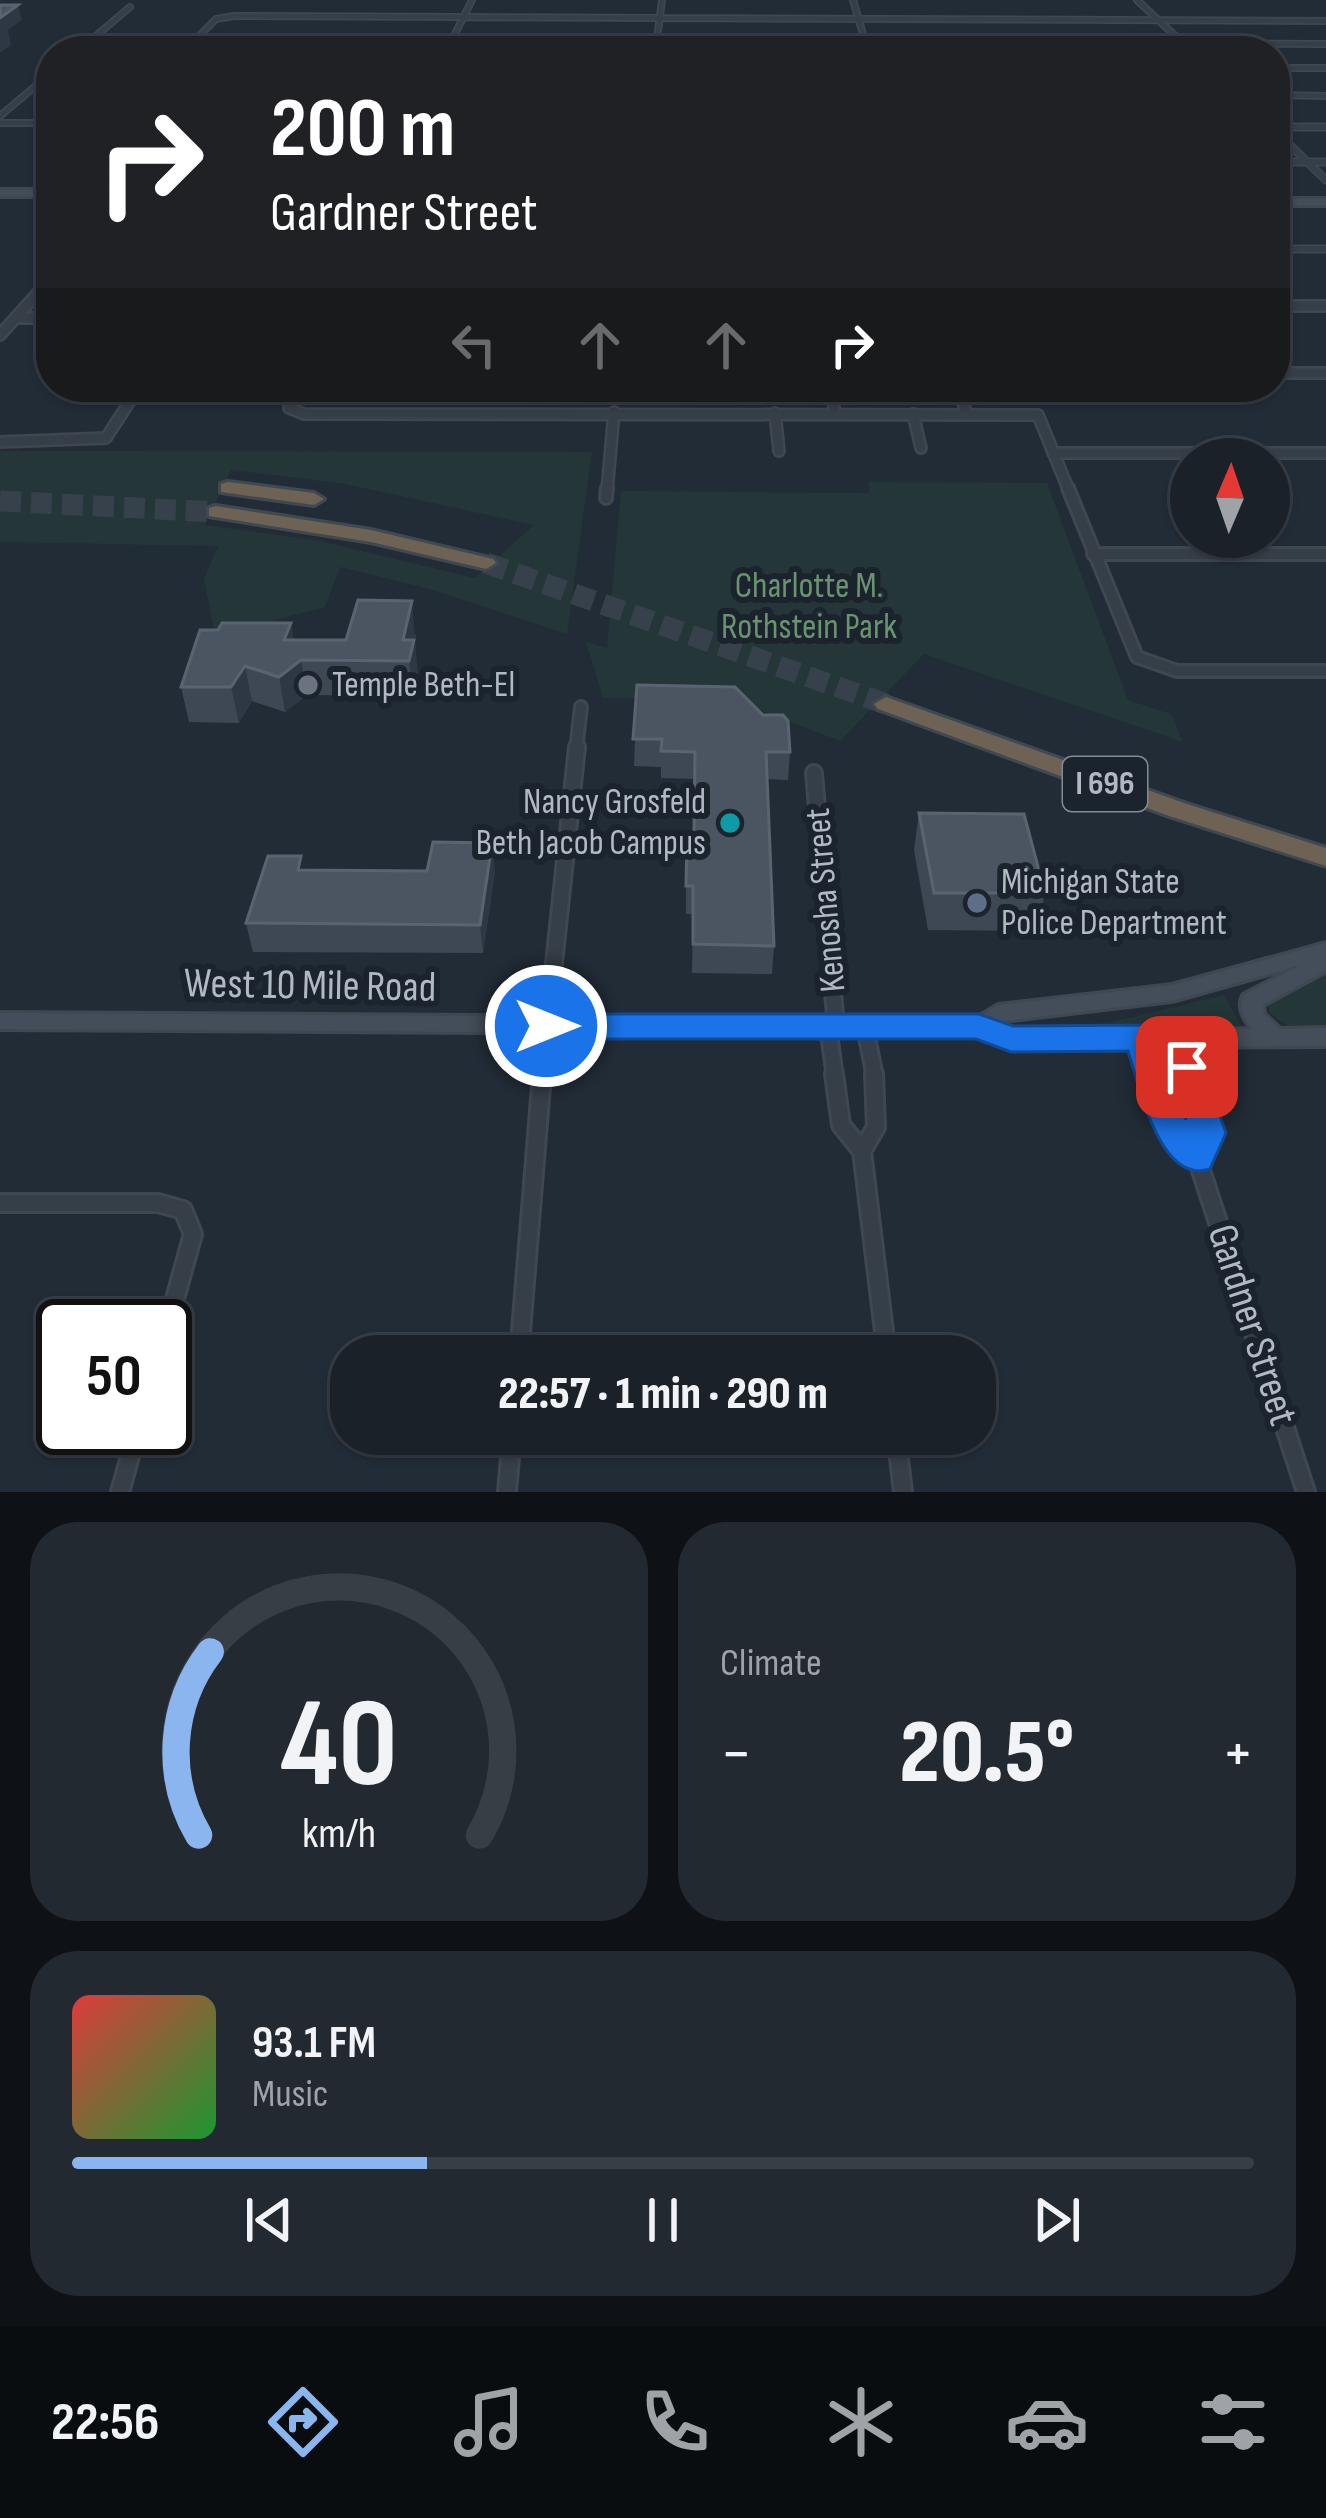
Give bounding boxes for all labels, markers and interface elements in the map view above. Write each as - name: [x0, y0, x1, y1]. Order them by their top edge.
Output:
- text: 200 m: [270, 79, 456, 180]
- icon: right: [72, 84, 228, 240]
- text: Gardner Street: [270, 181, 537, 246]
- icon: left: [441, 312, 507, 378]
- icon: ahead: [567, 312, 633, 378]
- icon: ahead: [693, 312, 759, 378]
- icon: right: [819, 312, 885, 378]
- north arrow: [1170, 438, 1290, 558]
- map controls: [1170, 438, 1290, 558]
- park label: Charlotte M. Rothstein Park: [721, 565, 897, 649]
- place label: Temple Beth-El: [332, 664, 515, 707]
- marker: Temple Beth-El: [295, 672, 321, 698]
- road number: I 696: [1063, 757, 1147, 811]
- place label: Nancy Grosfeld Beth Jacob Campus: [476, 781, 706, 865]
- street label: Kenosha Street: [797, 806, 855, 994]
- marker: Nancy Grosfeld Beth Jacob Campus: [717, 810, 743, 836]
- place label: Michigan State Police Department: [1001, 861, 1227, 945]
- marker: Michigan State Police Department: [964, 890, 990, 916]
- street label: West 10 Mile Road: [183, 958, 437, 1014]
- position arrow: [483, 963, 609, 1089]
- pin: [1136, 1016, 1238, 1118]
- icon: arrive: [1154, 1034, 1220, 1100]
- street label: Gardner Street: [1196, 1218, 1308, 1432]
- speed limit sign: 50: [36, 1299, 192, 1455]
- text: 22:57 · 1 min · 290 m: [498, 1367, 828, 1422]
- text: Climate: [720, 1640, 822, 1687]
- text: 40: [280, 1672, 398, 1821]
- text: 20.5°: [900, 1700, 1074, 1808]
- text: −: [720, 1715, 752, 1794]
- text: +: [1222, 1715, 1254, 1794]
- text: km/h: [302, 1807, 376, 1859]
- text: 93.1 FM: [252, 2016, 376, 2071]
- text: Music: [252, 2071, 328, 2118]
- icon: previous: [236, 2187, 302, 2253]
- icon: pause: [630, 2187, 696, 2253]
- icon: next: [1024, 2187, 1090, 2253]
- icon: directions: [261, 2380, 345, 2464]
- icon: music: [447, 2380, 531, 2464]
- icon: phone: [633, 2380, 717, 2464]
- icon: climate: [819, 2380, 903, 2464]
- icon: car: [1005, 2380, 1089, 2464]
- icon: filters: [1191, 2380, 1275, 2464]
- text: 22:56: [51, 2390, 159, 2455]

